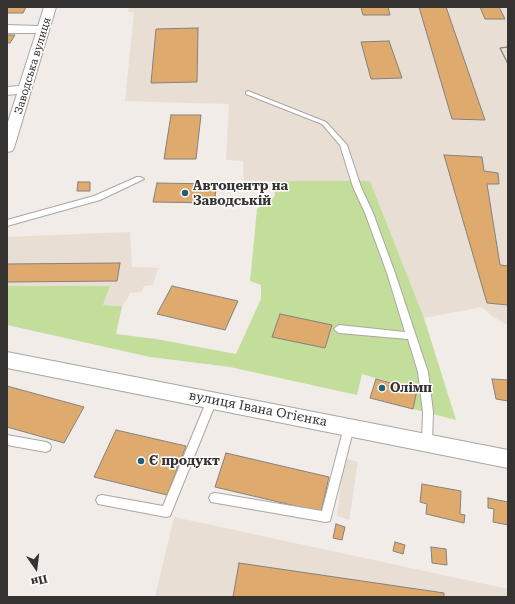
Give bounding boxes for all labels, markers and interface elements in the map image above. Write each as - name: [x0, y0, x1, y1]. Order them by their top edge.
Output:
- street label: Заводська вулиця: [12, 16, 54, 116]
- place label: Автоцентр на Заводській: [193, 178, 288, 209]
- marker: Автоцентр на Заводській: [180, 188, 190, 198]
- place label: Олімп: [390, 380, 432, 396]
- marker: Олімп: [377, 383, 387, 393]
- street label: вулиця Івана Огієнка: [188, 388, 328, 430]
- place label: Є продукт: [149, 453, 220, 469]
- marker: Є продукт: [136, 456, 146, 466]
- north arrow: [16, 548, 56, 588]
- text: Пн: [29, 572, 49, 588]

